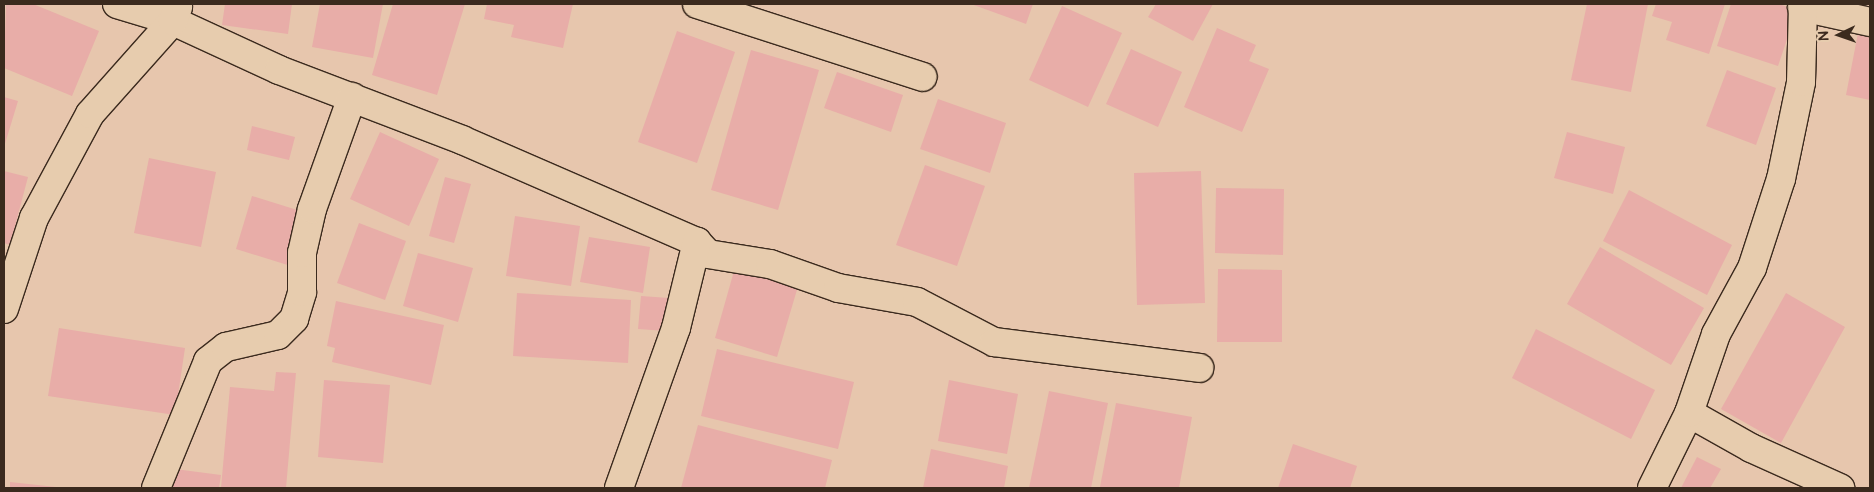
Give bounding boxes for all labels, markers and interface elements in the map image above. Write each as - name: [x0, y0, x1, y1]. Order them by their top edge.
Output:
- north arrow: [1814, 10, 1864, 60]
- text: N: [1814, 31, 1834, 41]

